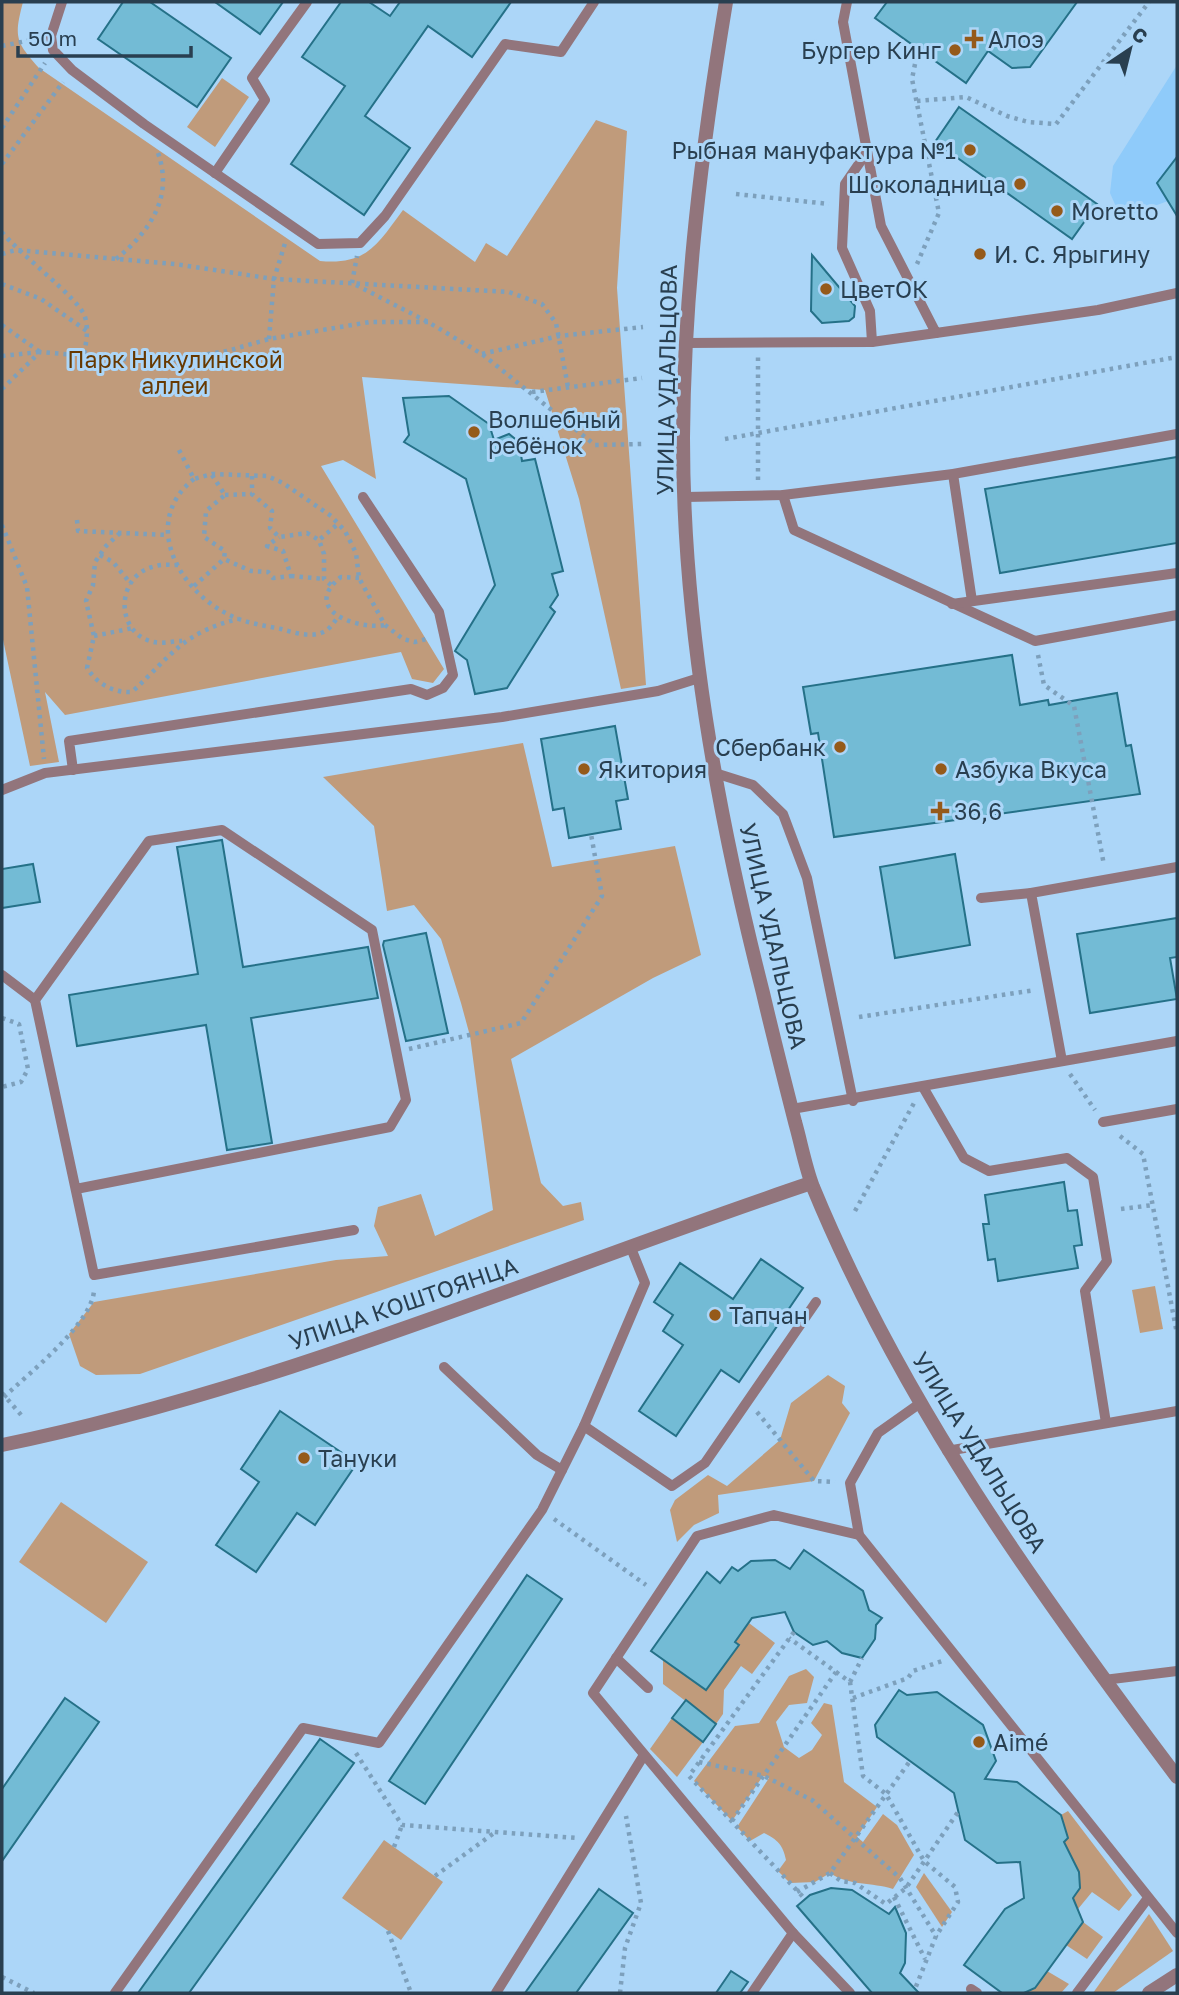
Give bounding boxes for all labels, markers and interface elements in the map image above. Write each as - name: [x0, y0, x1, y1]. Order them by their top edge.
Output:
- scale bar: [18, 14, 191, 58]
- north arrow: [1095, 14, 1165, 84]
- text: С: [1128, 21, 1152, 48]
- text: 50 m: [28, 25, 77, 51]
- place label: Алоэ: [988, 25, 1044, 53]
- marker: Алоэ: [966, 31, 982, 47]
- place label: Бургер Кинг: [801, 36, 941, 64]
- marker: Бургер Кинг: [947, 42, 963, 58]
- place label: Рыбная мануфактура №1: [671, 136, 956, 164]
- marker: Рыбная мануфактура №1: [962, 142, 978, 158]
- place label: Шоколадница: [848, 170, 1006, 198]
- marker: Шоколадница: [1012, 176, 1028, 192]
- place label: Moretto: [1071, 197, 1159, 225]
- marker: Moretto: [1049, 203, 1065, 219]
- place label: И. С. Ярыгину: [994, 240, 1150, 268]
- marker: И. С. Ярыгину: [972, 246, 988, 262]
- street label: УЛИЦА УДАЛЬЦОВА: [650, 264, 682, 496]
- place label: ЦветОК: [840, 275, 928, 303]
- marker: ЦветОК: [818, 281, 834, 297]
- park label: Парк Никулинской аллеи: [67, 345, 283, 399]
- place label: Волшебный ребёнок: [488, 405, 621, 459]
- marker: Волшебный ребёнок: [466, 424, 482, 440]
- place label: Сбербанк: [715, 733, 826, 761]
- marker: Сбербанк: [832, 739, 848, 755]
- place label: Якитория: [598, 755, 707, 783]
- place label: Азбука Вкуса: [955, 755, 1107, 783]
- marker: Якитория: [576, 761, 592, 777]
- marker: Азбука Вкуса: [933, 761, 949, 777]
- place label: 36,6: [954, 797, 1002, 825]
- marker: 36,6: [932, 803, 948, 819]
- street label: УЛИЦА УДАЛЬЦОВА: [734, 820, 814, 1052]
- street label: УЛИЦА КОШТОЯНЦА: [285, 1251, 521, 1355]
- place label: Тапчан: [729, 1301, 808, 1329]
- marker: Тапчан: [707, 1307, 723, 1323]
- street label: УЛИЦА УДАЛЬЦОВА: [907, 1347, 1053, 1557]
- place label: Тануки: [318, 1444, 397, 1472]
- marker: Тануки: [296, 1450, 312, 1466]
- place label: Aimé: [993, 1728, 1048, 1756]
- marker: Aimé: [971, 1734, 987, 1750]

